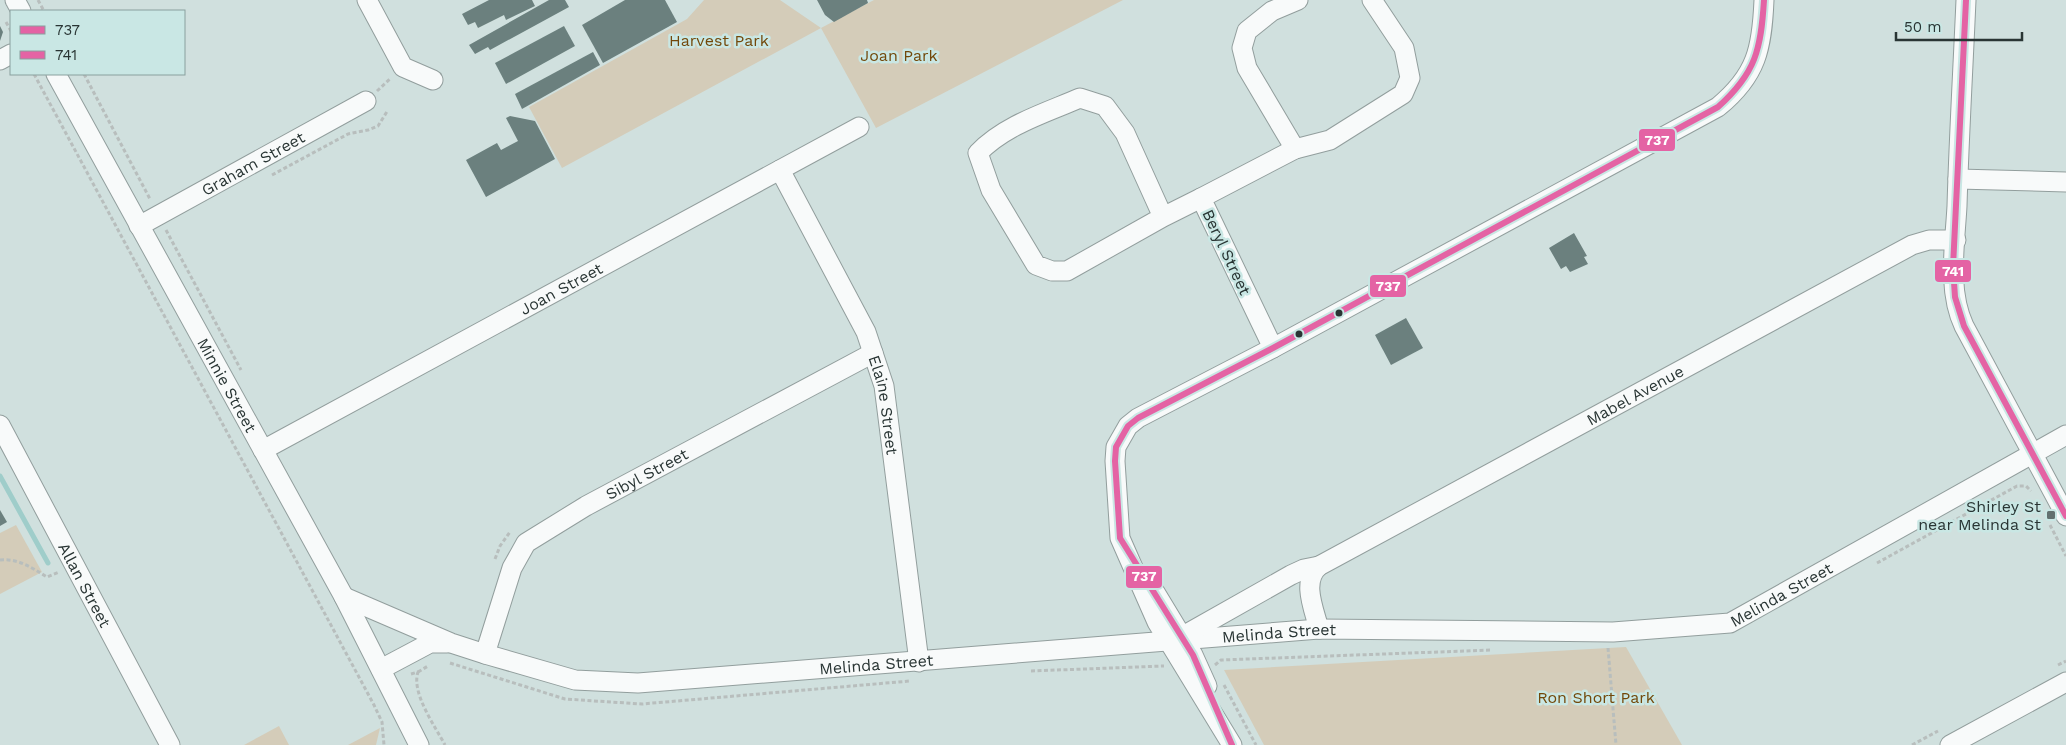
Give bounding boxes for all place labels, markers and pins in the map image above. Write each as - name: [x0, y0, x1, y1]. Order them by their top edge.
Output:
- unlabelled marker: [1334, 308, 1344, 318]
- unlabelled marker: [1294, 329, 1304, 339]
- place label: Shirley St near Melinda St: [1918, 497, 2041, 534]
- marker: Shirley St near Melinda St: [2045, 509, 2057, 521]

